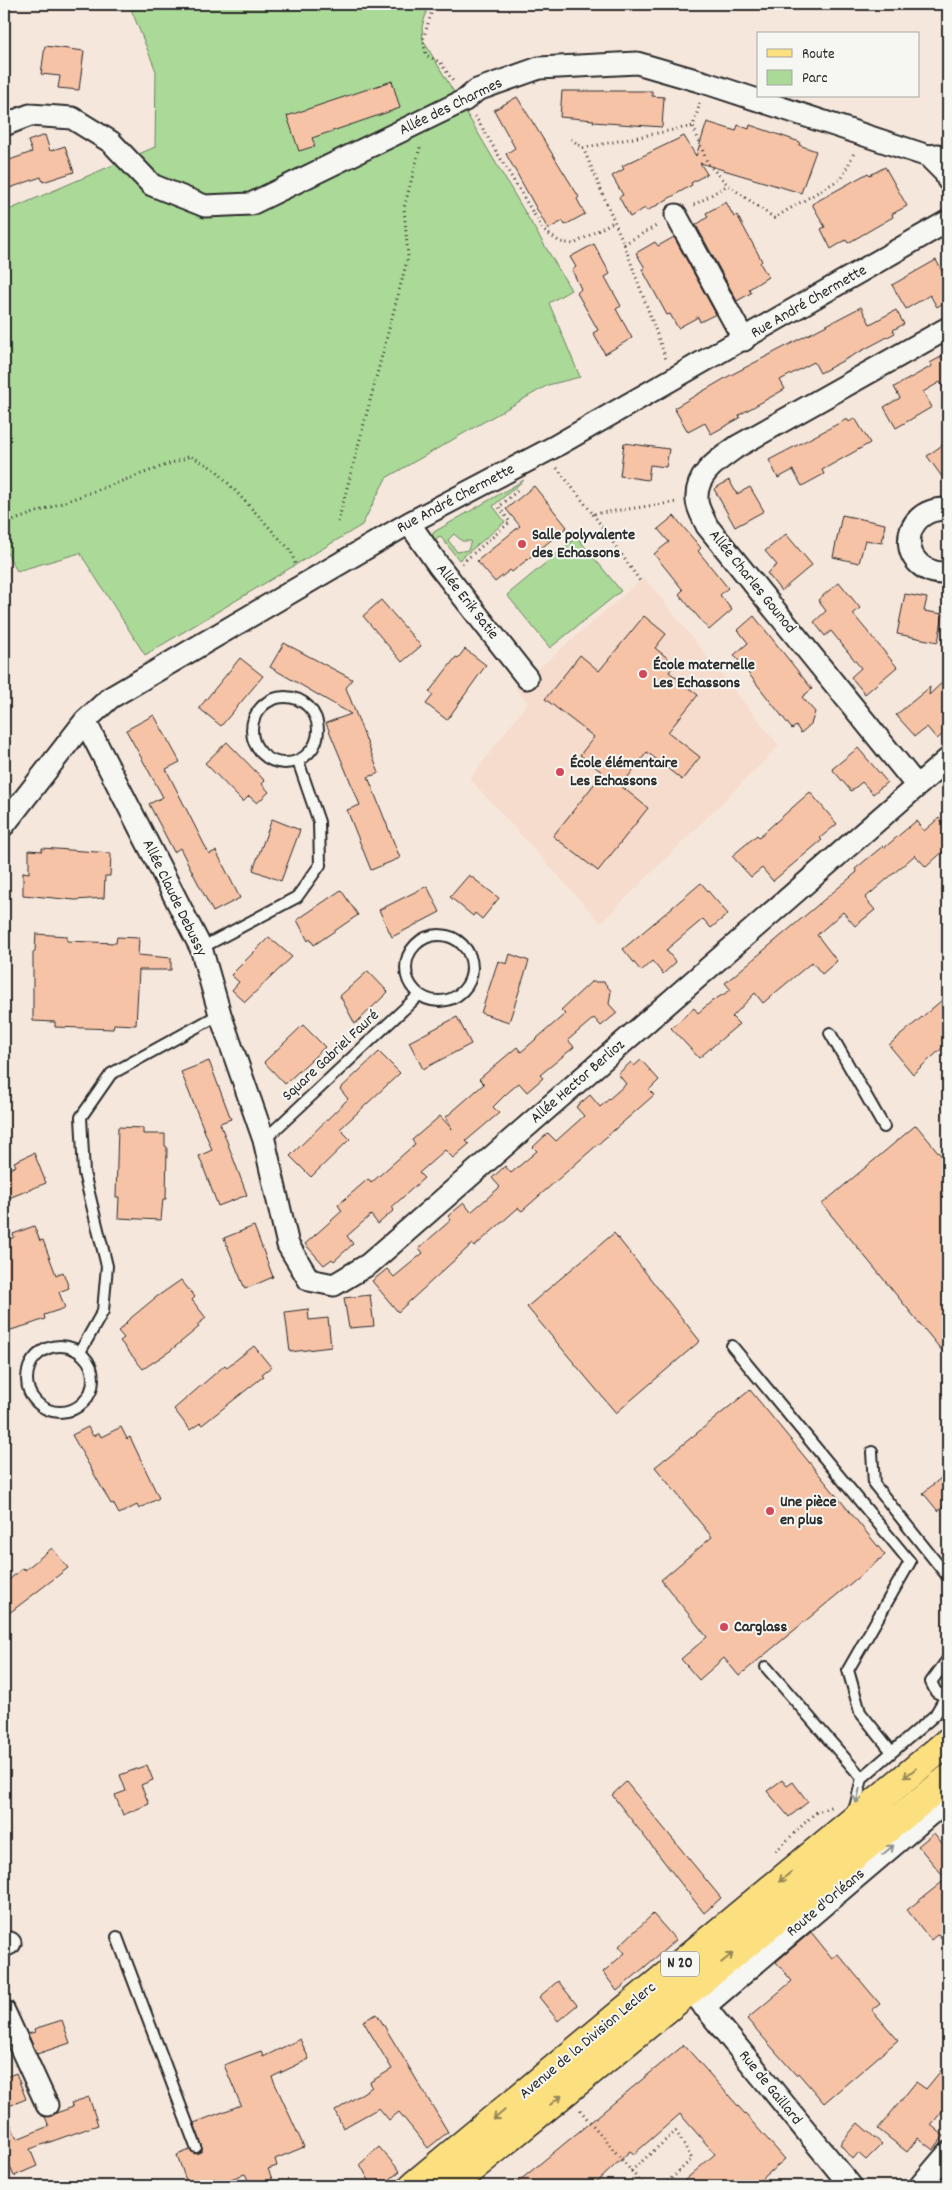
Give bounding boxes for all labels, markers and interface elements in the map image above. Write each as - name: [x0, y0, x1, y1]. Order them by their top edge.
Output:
- legend: [757, 32, 920, 98]
- text: Route: [802, 44, 835, 66]
- text: Parc: [802, 68, 827, 90]
- street label: Allée des Charmes: [395, 72, 507, 142]
- street label: Rue André Chermette: [747, 259, 871, 345]
- street label: Rue André Chermette: [393, 458, 519, 540]
- place label: Salle polyvalente des Echassons: [532, 524, 635, 565]
- street label: Allée Charles Gounod: [703, 525, 801, 639]
- marker: Salle polyvalente des Echassons: [516, 538, 528, 550]
- street label: Allée Erik Satie: [430, 559, 504, 645]
- place label: École maternelle Les Echassons: [653, 654, 755, 695]
- marker: École maternelle Les Echassons: [637, 668, 649, 680]
- place label: École élémentaire Les Echassons: [570, 752, 678, 793]
- marker: École élémentaire Les Echassons: [554, 766, 566, 778]
- street label: Allée Claude Debussy: [136, 836, 212, 961]
- street label: Square Gabriel Fauré: [277, 1005, 385, 1107]
- street label: Allée Hector Berlioz: [526, 1034, 630, 1130]
- place label: Une pièce en plus: [780, 1491, 836, 1532]
- marker: Une pièce en plus: [764, 1505, 776, 1517]
- place label: Carglass: [734, 1616, 787, 1639]
- marker: Carglass: [718, 1621, 730, 1633]
- one-way arrow: [904, 1768, 917, 1779]
- one-way arrow: [853, 1788, 862, 1804]
- one-way arrow: [881, 1845, 894, 1856]
- street label: Route d'Orléans: [782, 1863, 871, 1943]
- one-way arrow: [779, 1871, 792, 1882]
- road number: N 20: [661, 1952, 699, 1976]
- one-way arrow: [720, 1953, 733, 1964]
- street label: Avenue de la Division Leclerc: [515, 1977, 661, 2105]
- street label: Rue de Gaillard: [733, 2046, 807, 2130]
- one-way arrow: [549, 2094, 562, 2105]
- one-way arrow: [493, 2109, 506, 2120]

